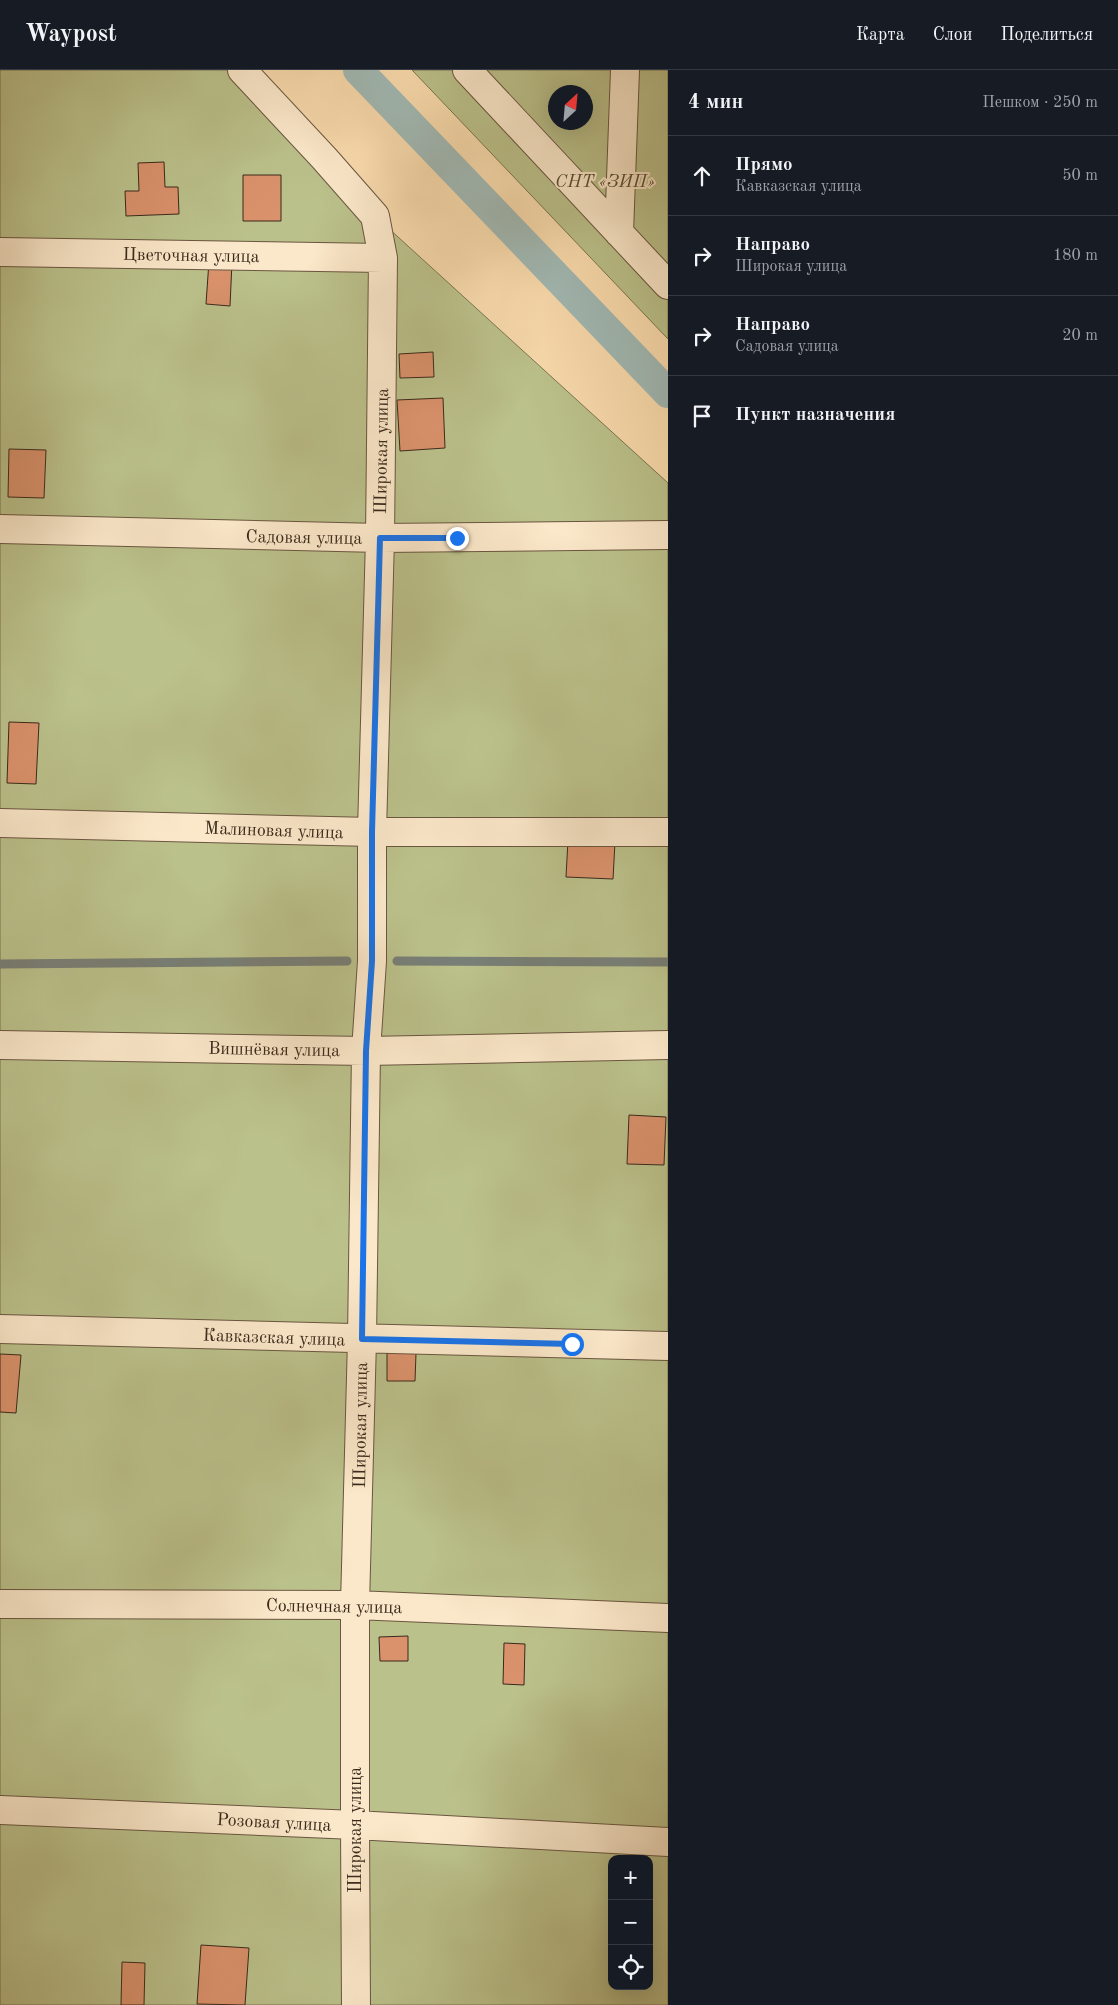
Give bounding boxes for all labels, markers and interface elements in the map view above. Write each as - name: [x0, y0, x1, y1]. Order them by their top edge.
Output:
- text: Waypost: [25, 23, 117, 47]
- text: Карта: [856, 26, 905, 44]
- text: Слои: [933, 26, 972, 44]
- text: Поделиться: [1000, 26, 1093, 44]
- north arrow: [548, 85, 593, 130]
- text: 4 мин: [688, 92, 743, 113]
- text: Пешком · 250 m: [982, 95, 1098, 111]
- text: Прямо: [735, 156, 793, 175]
- icon: ahead: [688, 162, 716, 190]
- text: 50 m: [1062, 168, 1098, 184]
- park label: СНТ «ЗИП»: [555, 173, 655, 191]
- text: Кавказская улица: [735, 179, 862, 195]
- text: Направо: [735, 236, 810, 255]
- icon: right: [688, 242, 716, 270]
- street label: Цветочная улица: [122, 246, 260, 266]
- text: 180 m: [1053, 248, 1098, 264]
- text: Широкая улица: [735, 259, 847, 275]
- text: Направо: [735, 316, 810, 335]
- icon: right: [688, 322, 716, 350]
- text: 20 m: [1062, 328, 1098, 344]
- text: Садовая улица: [735, 339, 839, 355]
- street label: Широкая улица: [372, 388, 392, 514]
- icon: arrive: [688, 402, 716, 430]
- text: Пункт назначения: [735, 406, 895, 425]
- route end: [446, 527, 469, 550]
- street label: Садовая улица: [245, 528, 363, 548]
- street label: Малиновая улица: [204, 820, 344, 842]
- street label: Вишнёвая улица: [208, 1040, 340, 1060]
- street label: Кавказская улица: [202, 1327, 346, 1349]
- route start: [561, 1333, 584, 1356]
- street label: Широкая улица: [351, 1362, 371, 1488]
- street label: Солнечная улица: [266, 1597, 402, 1617]
- street label: Широкая улица: [347, 1767, 365, 1893]
- street label: Розовая улица: [216, 1811, 332, 1835]
- map controls: [608, 1855, 653, 1990]
- button: +: [608, 1855, 653, 1900]
- button: −: [608, 1900, 653, 1945]
- button: locate: [608, 1945, 653, 1990]

